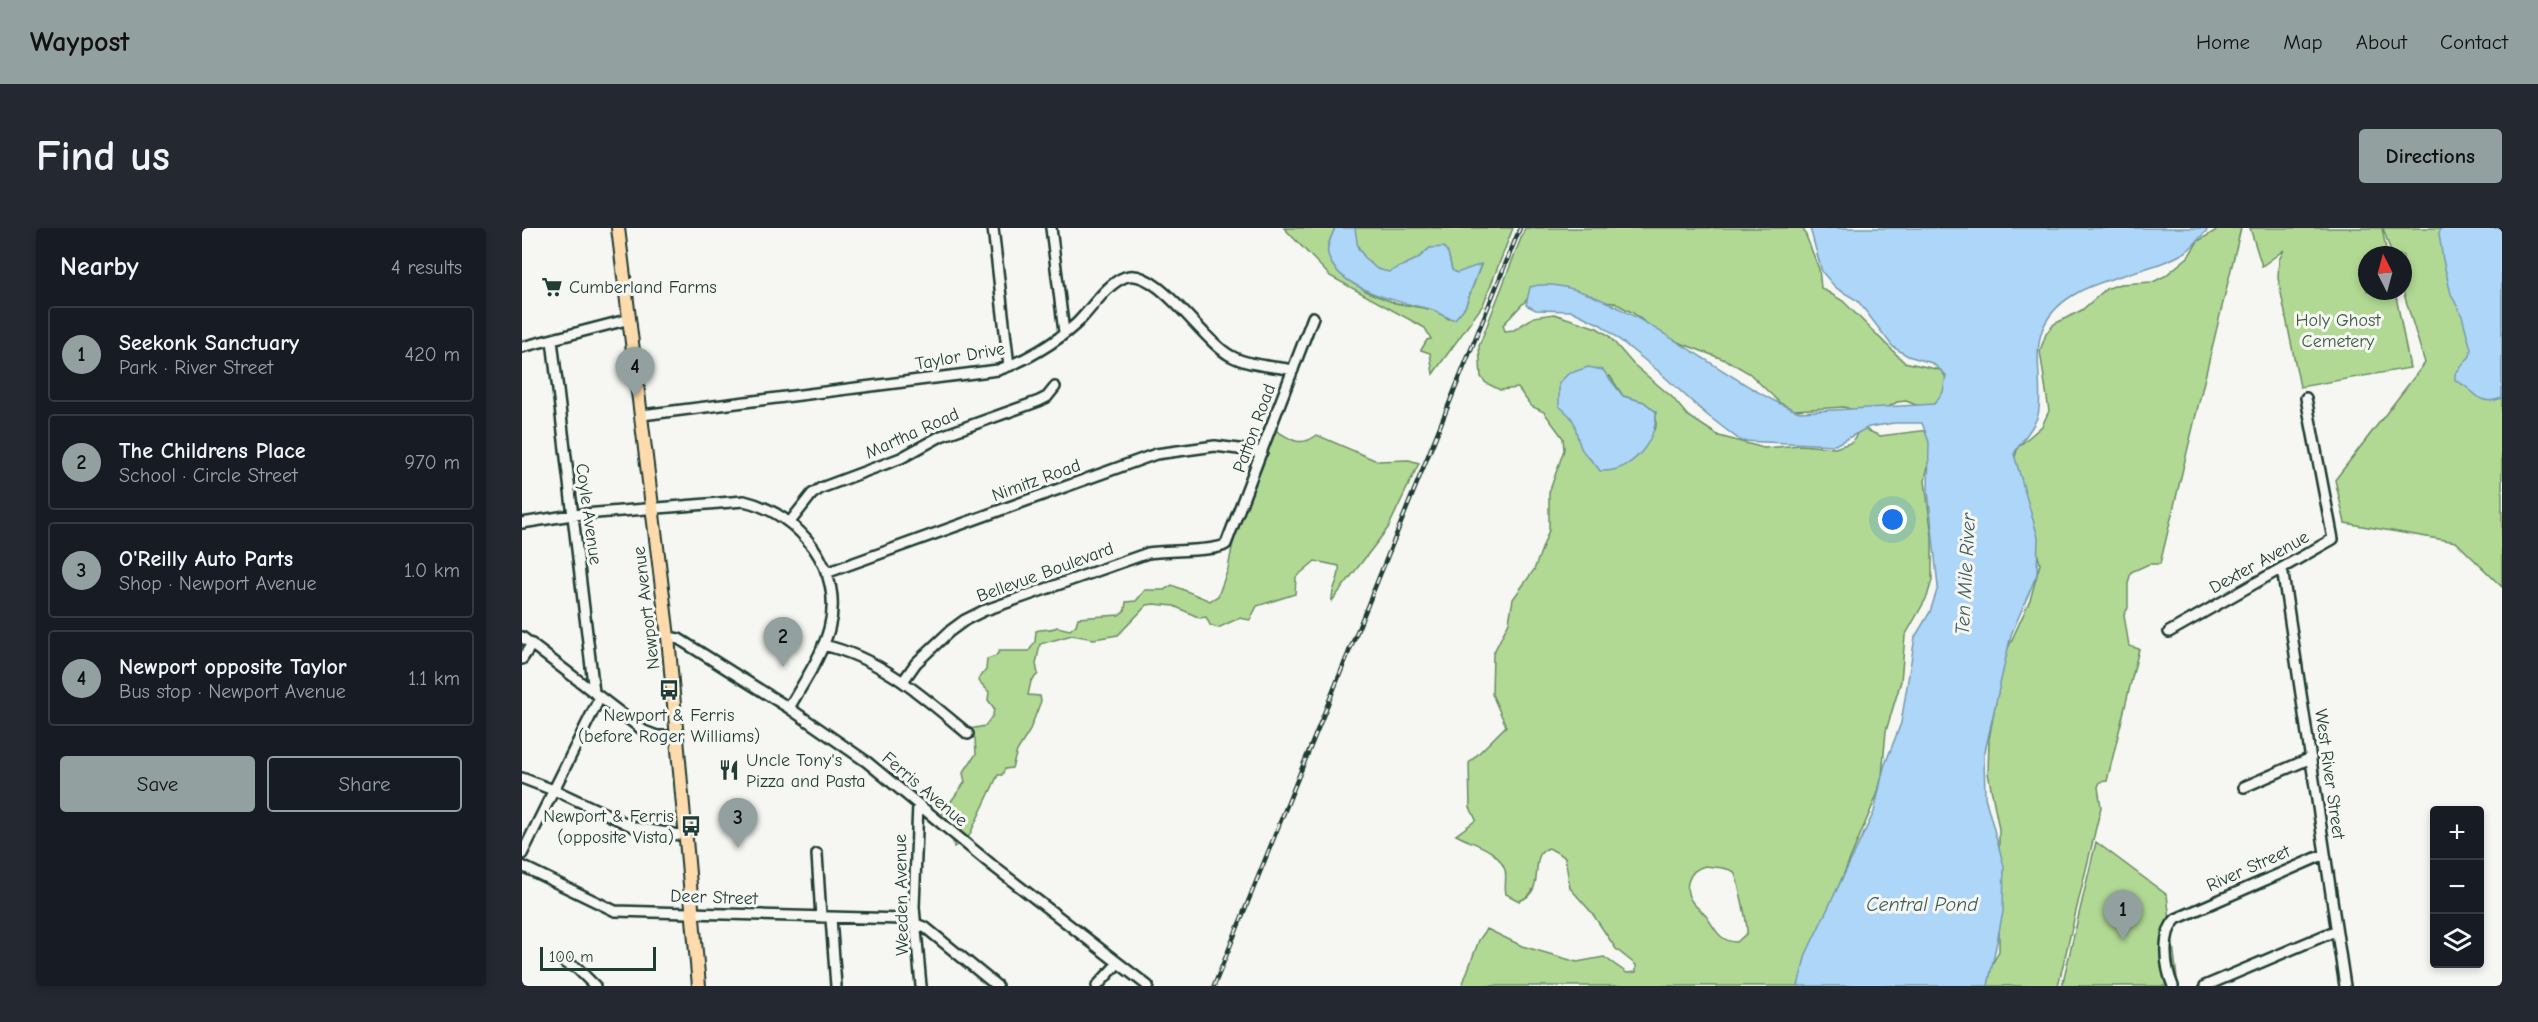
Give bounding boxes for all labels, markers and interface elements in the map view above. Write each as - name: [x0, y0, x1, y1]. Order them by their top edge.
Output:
- text: Waypost: [30, 26, 130, 58]
- text: Home: [2196, 30, 2250, 54]
- text: Map: [2283, 30, 2323, 54]
- text: About: [2356, 30, 2407, 54]
- text: Contact: [2440, 30, 2508, 54]
- button: Directions: [2359, 129, 2502, 183]
- text: Find us: [36, 132, 170, 181]
- north arrow: [2358, 246, 2412, 300]
- text: Nearby: [60, 252, 139, 282]
- text: 4 results: [391, 256, 462, 279]
- supermarket icon: Cumberland Farms: [540, 275, 564, 299]
- place label: Cumberland Farms: [569, 277, 717, 298]
- park label: Holy Ghost Cemetery: [2295, 310, 2381, 352]
- text: Seekonk Sanctuary: [119, 330, 299, 356]
- street label: Taylor Drive: [914, 338, 1006, 375]
- text: 1: [78, 343, 85, 366]
- text: 420 m: [404, 343, 460, 366]
- pin: 4: [616, 348, 654, 397]
- text: Park · River Street: [119, 356, 273, 379]
- street label: Patton Road: [1229, 381, 1280, 475]
- street label: Martha Road: [862, 403, 962, 463]
- text: The Childrens Place: [119, 438, 305, 464]
- text: 2: [77, 451, 86, 474]
- text: 970 m: [405, 451, 460, 474]
- street label: Nimitz Road: [989, 455, 1083, 506]
- street label: Coyle Avenue: [571, 462, 606, 566]
- text: School · Circle Street: [119, 464, 298, 487]
- your location: [1878, 505, 1907, 534]
- water label: Ten Mile River: [1951, 512, 1980, 635]
- street label: Dexter Avenue: [2206, 526, 2313, 598]
- street label: Bellevue Boulevard: [974, 538, 1117, 607]
- street label: Newport Avenue: [629, 545, 664, 671]
- text: O'Reilly Auto Parts: [119, 546, 293, 572]
- text: 3: [77, 559, 86, 582]
- text: 1.0 km: [404, 559, 460, 582]
- text: Shop · Newport Avenue: [119, 572, 316, 595]
- pin: 2: [764, 618, 802, 667]
- text: Newport opposite Taylor: [119, 654, 347, 680]
- text: 4: [77, 667, 86, 690]
- text: 1.1 km: [408, 667, 460, 690]
- bus stop icon: Newport & Ferris (before Roger Williams): [657, 678, 681, 702]
- text: Bus stop · Newport Avenue: [119, 680, 346, 703]
- place label: Newport & Ferris (before Roger Williams): [578, 705, 760, 747]
- street label: West River Street: [2310, 708, 2349, 841]
- street label: Ferris Avenue: [878, 748, 972, 831]
- place label: Uncle Tony's Pizza and Pasta: [746, 750, 865, 792]
- button: Save: [60, 756, 255, 812]
- button: Share: [267, 756, 462, 812]
- restaurant icon: Uncle Tony's Pizza and Pasta: [717, 758, 741, 782]
- pin: 3: [718, 798, 758, 848]
- place label: Newport & Ferris (opposite Vista): [543, 806, 674, 848]
- map controls: [2430, 806, 2484, 968]
- button: +: [2430, 806, 2484, 860]
- bus stop icon: Newport & Ferris (opposite Vista): [679, 814, 703, 838]
- street label: Weeden Avenue: [890, 834, 913, 956]
- street label: River Street: [2203, 840, 2294, 896]
- button: −: [2430, 860, 2484, 914]
- street label: Deer Street: [670, 885, 759, 910]
- pin: 1: [2104, 890, 2142, 940]
- water label: Central Pond: [1866, 893, 1979, 916]
- button: layers: [2430, 914, 2484, 968]
- scale bar: [540, 944, 656, 972]
- text: 100 m: [549, 948, 593, 966]

